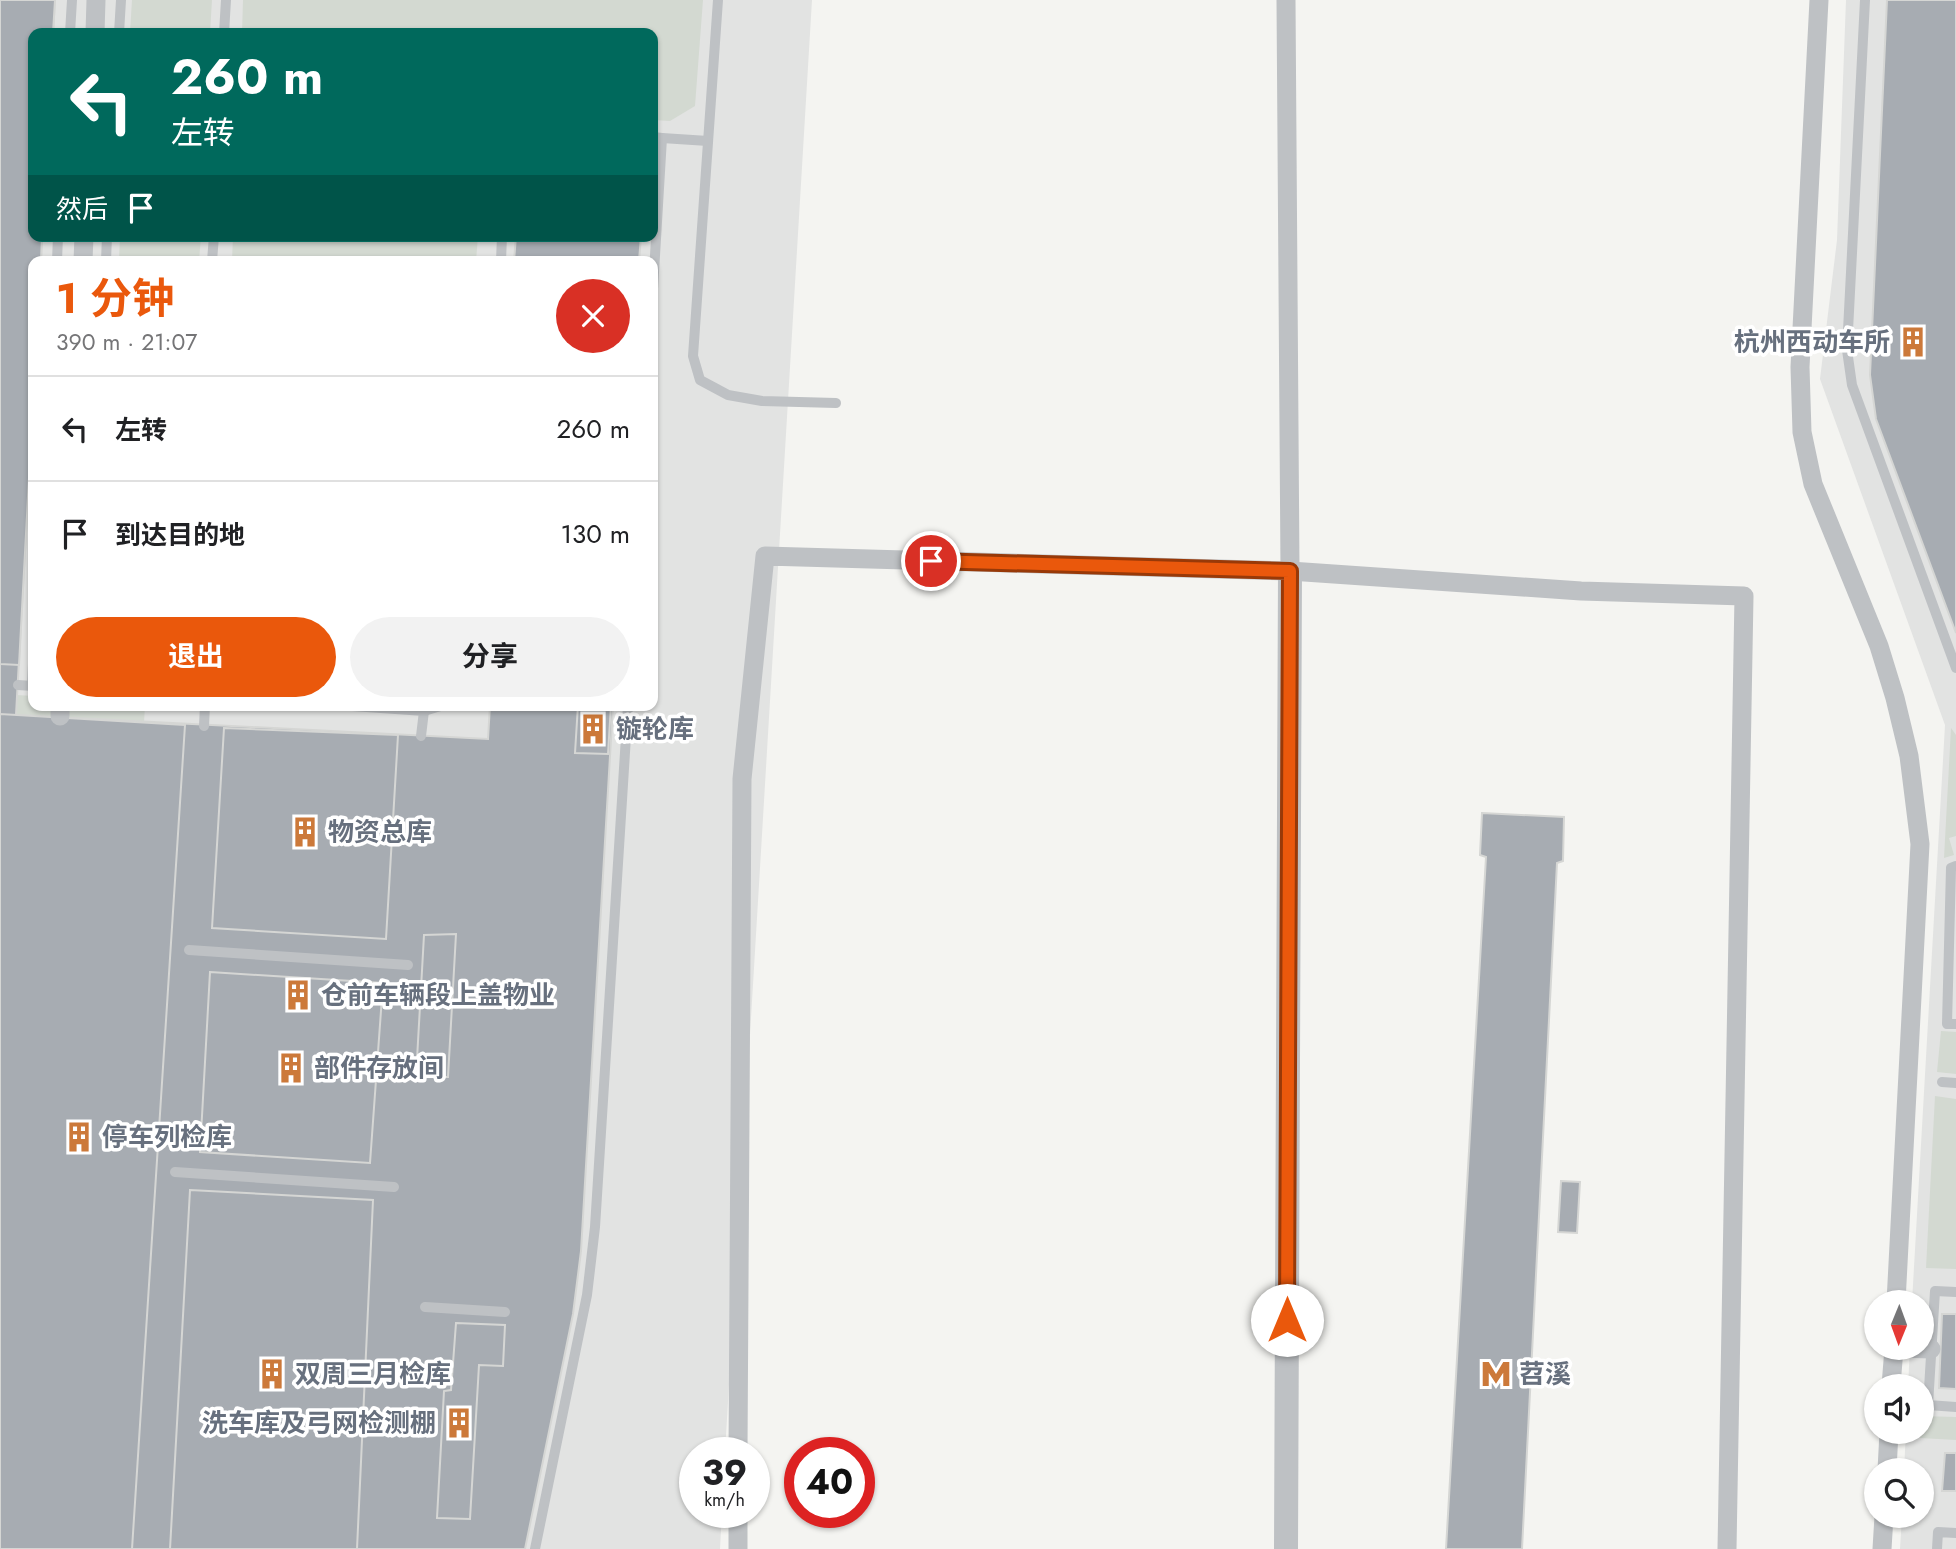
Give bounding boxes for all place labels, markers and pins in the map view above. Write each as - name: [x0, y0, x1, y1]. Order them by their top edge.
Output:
- place label: 杭州西动车所: [1734, 323, 1890, 361]
- building icon: 杭州西动车所: [1896, 325, 1930, 359]
- pin: [901, 531, 961, 591]
- place label: 镟轮库: [616, 710, 694, 748]
- building icon: 镟轮库: [576, 712, 610, 746]
- place label: 物资总库: [328, 813, 432, 851]
- building icon: 物资总库: [288, 815, 322, 849]
- place label: 仓前车辆段上盖物业: [321, 976, 555, 1014]
- building icon: 仓前车辆段上盖物业: [281, 978, 315, 1012]
- place label: 部件存放间: [314, 1049, 444, 1087]
- building icon: 部件存放间: [274, 1051, 308, 1085]
- place label: 停车列检库: [102, 1118, 232, 1156]
- building icon: 停车列检库: [62, 1120, 96, 1154]
- place label: 双周三月检库: [295, 1355, 451, 1393]
- place label: 苕溪: [1519, 1355, 1571, 1393]
- building icon: 双周三月检库: [255, 1357, 289, 1391]
- metro station icon: 苕溪: [1479, 1357, 1513, 1391]
- place label: 洗车库及弓网检测棚: [202, 1404, 436, 1442]
- building icon: 洗车库及弓网检测棚: [442, 1406, 476, 1440]

